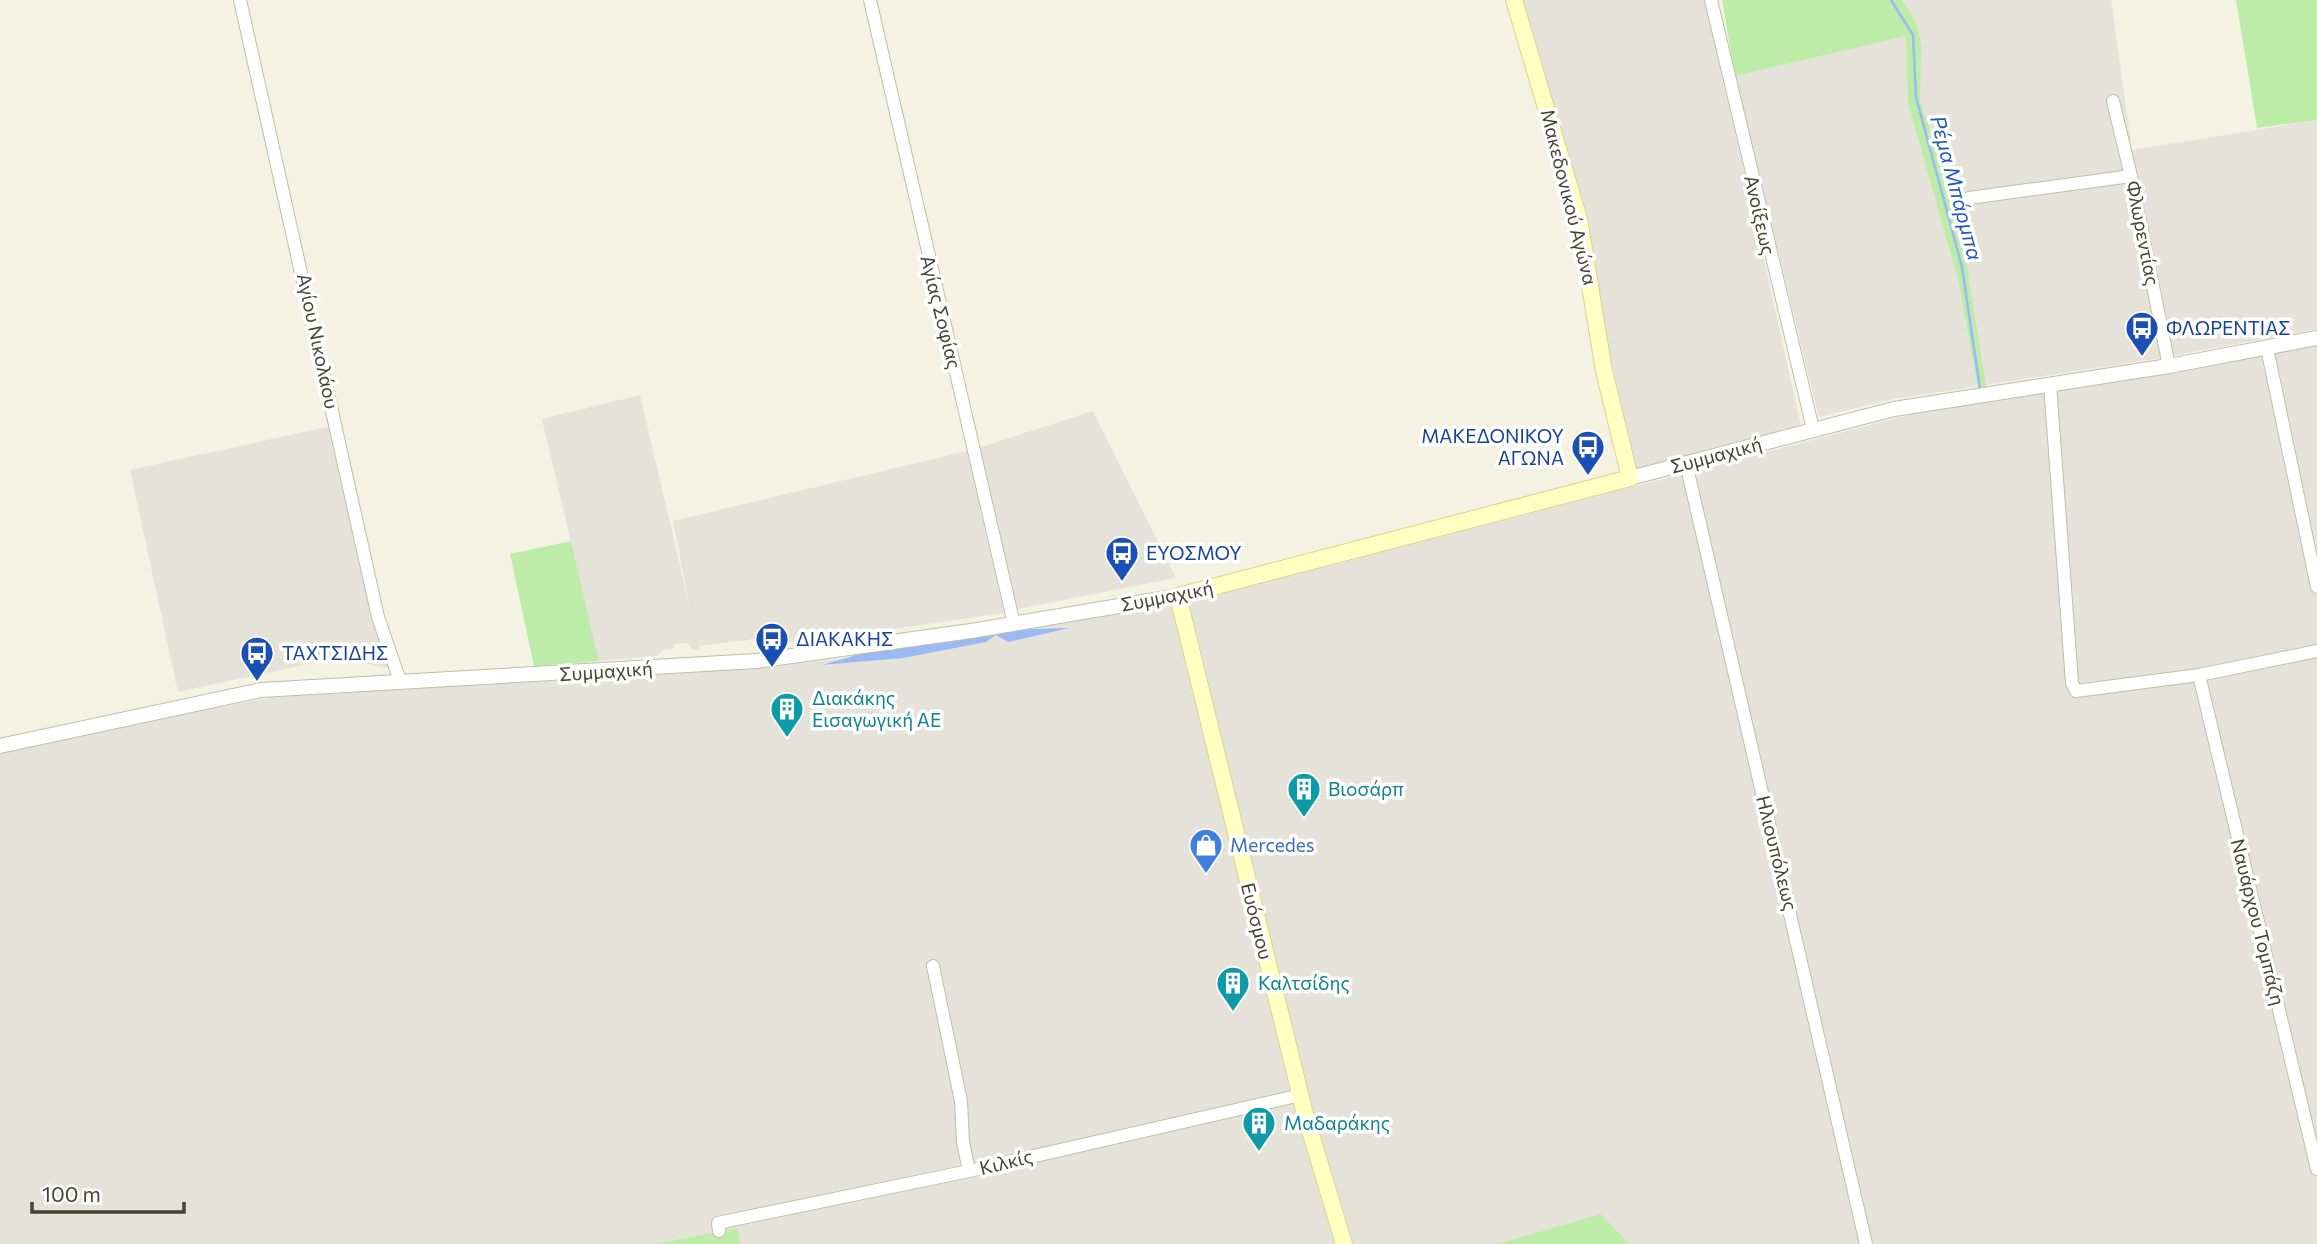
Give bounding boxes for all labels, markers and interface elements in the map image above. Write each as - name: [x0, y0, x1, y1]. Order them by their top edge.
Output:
- street label: Μακεδονικού Αγώνα: [1537, 107, 1602, 287]
- water label: Ρέμα Μπάρμπα: [1926, 113, 1989, 263]
- street label: Ανοίξεως: [1740, 173, 1781, 257]
- street label: Φλωρεντίας: [2122, 179, 2165, 287]
- street label: Αγίας Σοφίας: [916, 253, 967, 371]
- street label: Αγίου Νικολάου: [293, 271, 344, 411]
- bus stop icon: ΦΛΩΡΕΝΤΙΑΣ: [2123, 309, 2161, 358]
- place label: ΦΛΩΡΕΝΤΙΑΣ: [2166, 316, 2290, 339]
- place label: ΜΑΚΕΔΟΝΙΚΟΥ ΑΓΩΝΑ: [1421, 424, 1564, 469]
- bus stop icon: ΜΑΚΕΔΟΝΙΚΟΥ ΑΓΩΝΑ: [1569, 428, 1607, 477]
- street label: Συμμαχική: [1668, 431, 1764, 478]
- bus stop icon: ΕΥΟΣΜΟΥ: [1103, 534, 1141, 583]
- place label: ΕΥΟΣΜΟΥ: [1146, 541, 1242, 564]
- street label: Συμμαχική: [1119, 575, 1215, 616]
- bus stop icon: ΔΙΑΚΑΚΗΣ: [753, 620, 791, 669]
- place label: ΔΙΑΚΑΚΗΣ: [796, 627, 893, 650]
- bus stop icon: ΤΑΧΤΣΙΔΗΣ: [238, 634, 276, 683]
- place label: ΤΑΧΤΣΙΔΗΣ: [282, 641, 388, 664]
- street label: Συμμαχική: [559, 656, 653, 685]
- place label: Διακάκης Εισαγωγική ΑΕ: [812, 686, 941, 731]
- building icon: Διακάκης Εισαγωγική ΑΕ: [768, 690, 806, 739]
- building icon: Βιοσάρπ: [1285, 770, 1323, 819]
- place label: Βιοσάρπ: [1328, 777, 1404, 800]
- street label: Ηλιουπόλεως: [1752, 793, 1803, 913]
- shop icon: Mercedes: [1187, 826, 1225, 875]
- place label: Mercedes: [1230, 833, 1314, 856]
- street label: Ναυάρχου Τομπάζη: [2227, 836, 2290, 1008]
- street label: Ευόσμου: [1237, 880, 1278, 962]
- building icon: Καλτσίδης: [1214, 964, 1252, 1013]
- place label: Καλτσίδης: [1258, 971, 1350, 994]
- building icon: Μαδαράκης: [1240, 1104, 1278, 1153]
- place label: Μαδαράκης: [1284, 1111, 1390, 1134]
- street label: Κιλκίς: [977, 1144, 1035, 1179]
- scale bar: [32, 1170, 184, 1214]
- text: 100 m: [42, 1181, 101, 1206]

